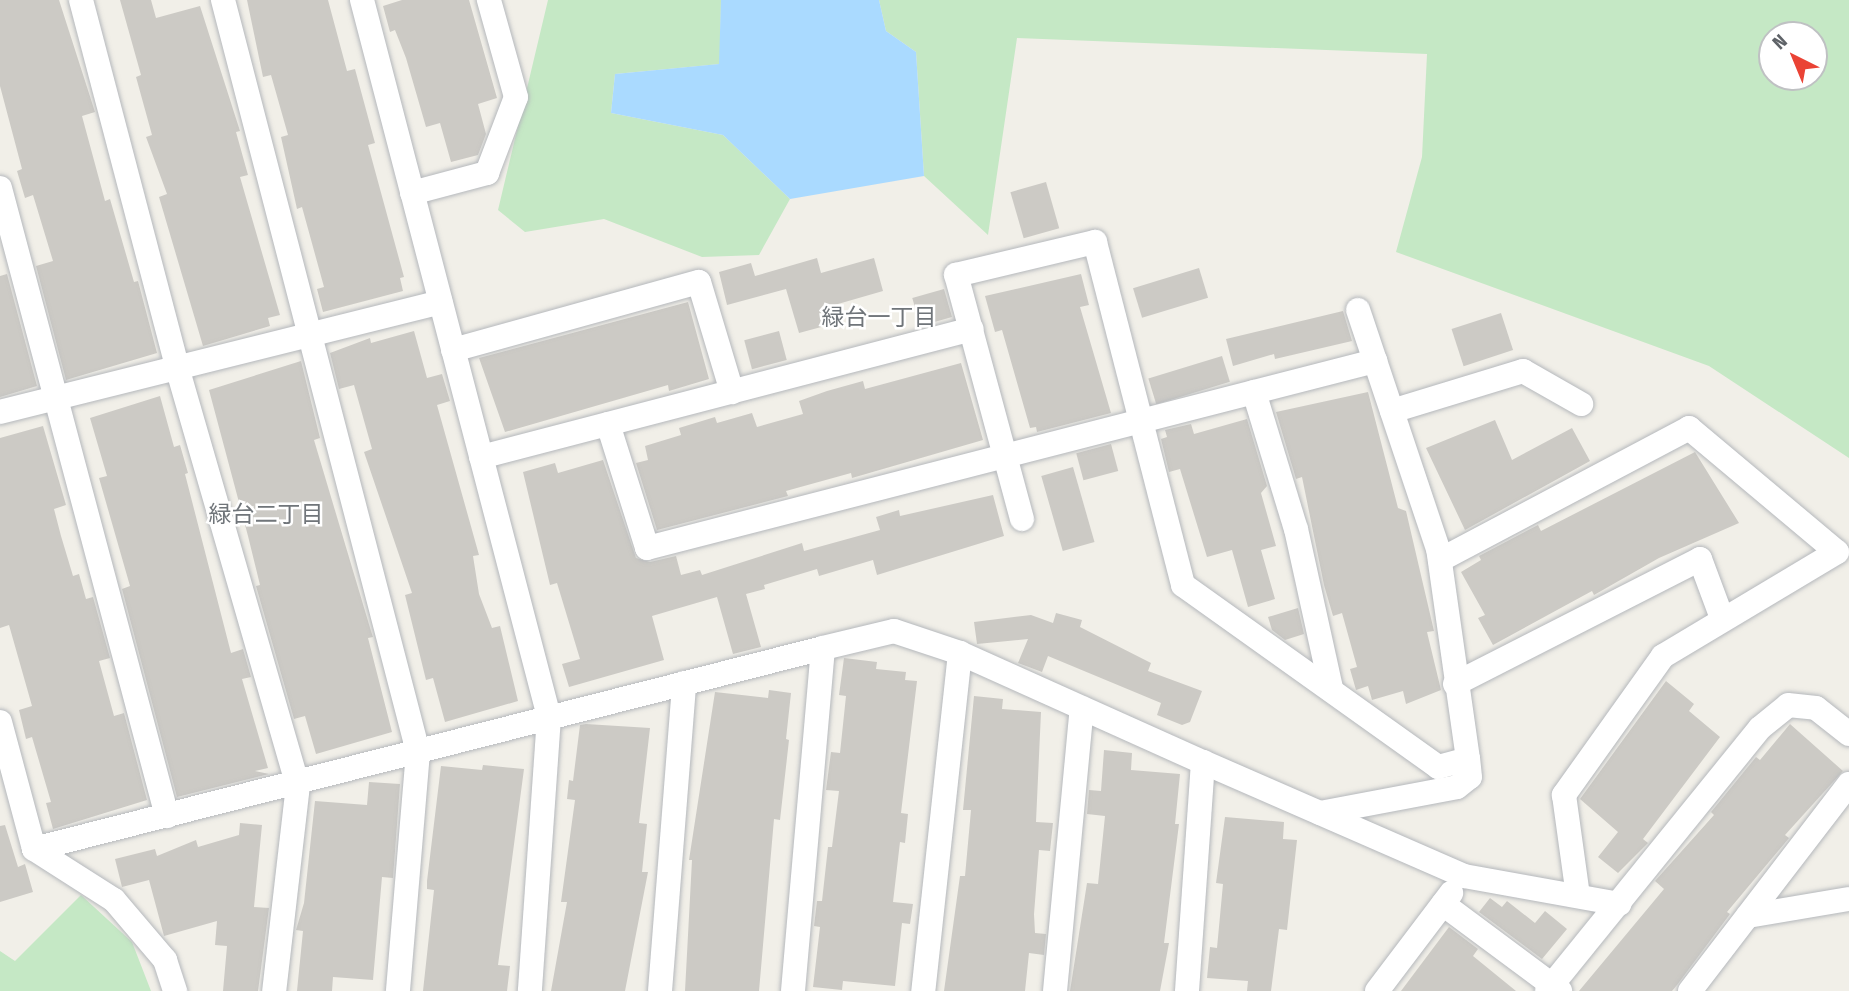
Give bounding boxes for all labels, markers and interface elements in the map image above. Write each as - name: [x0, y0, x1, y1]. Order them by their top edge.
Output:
- north arrow: [1758, 21, 1828, 91]
- text: N: [1768, 29, 1792, 54]
- district label: 緑台一丁目: [822, 303, 936, 331]
- district label: 緑台二丁目: [209, 500, 323, 528]

